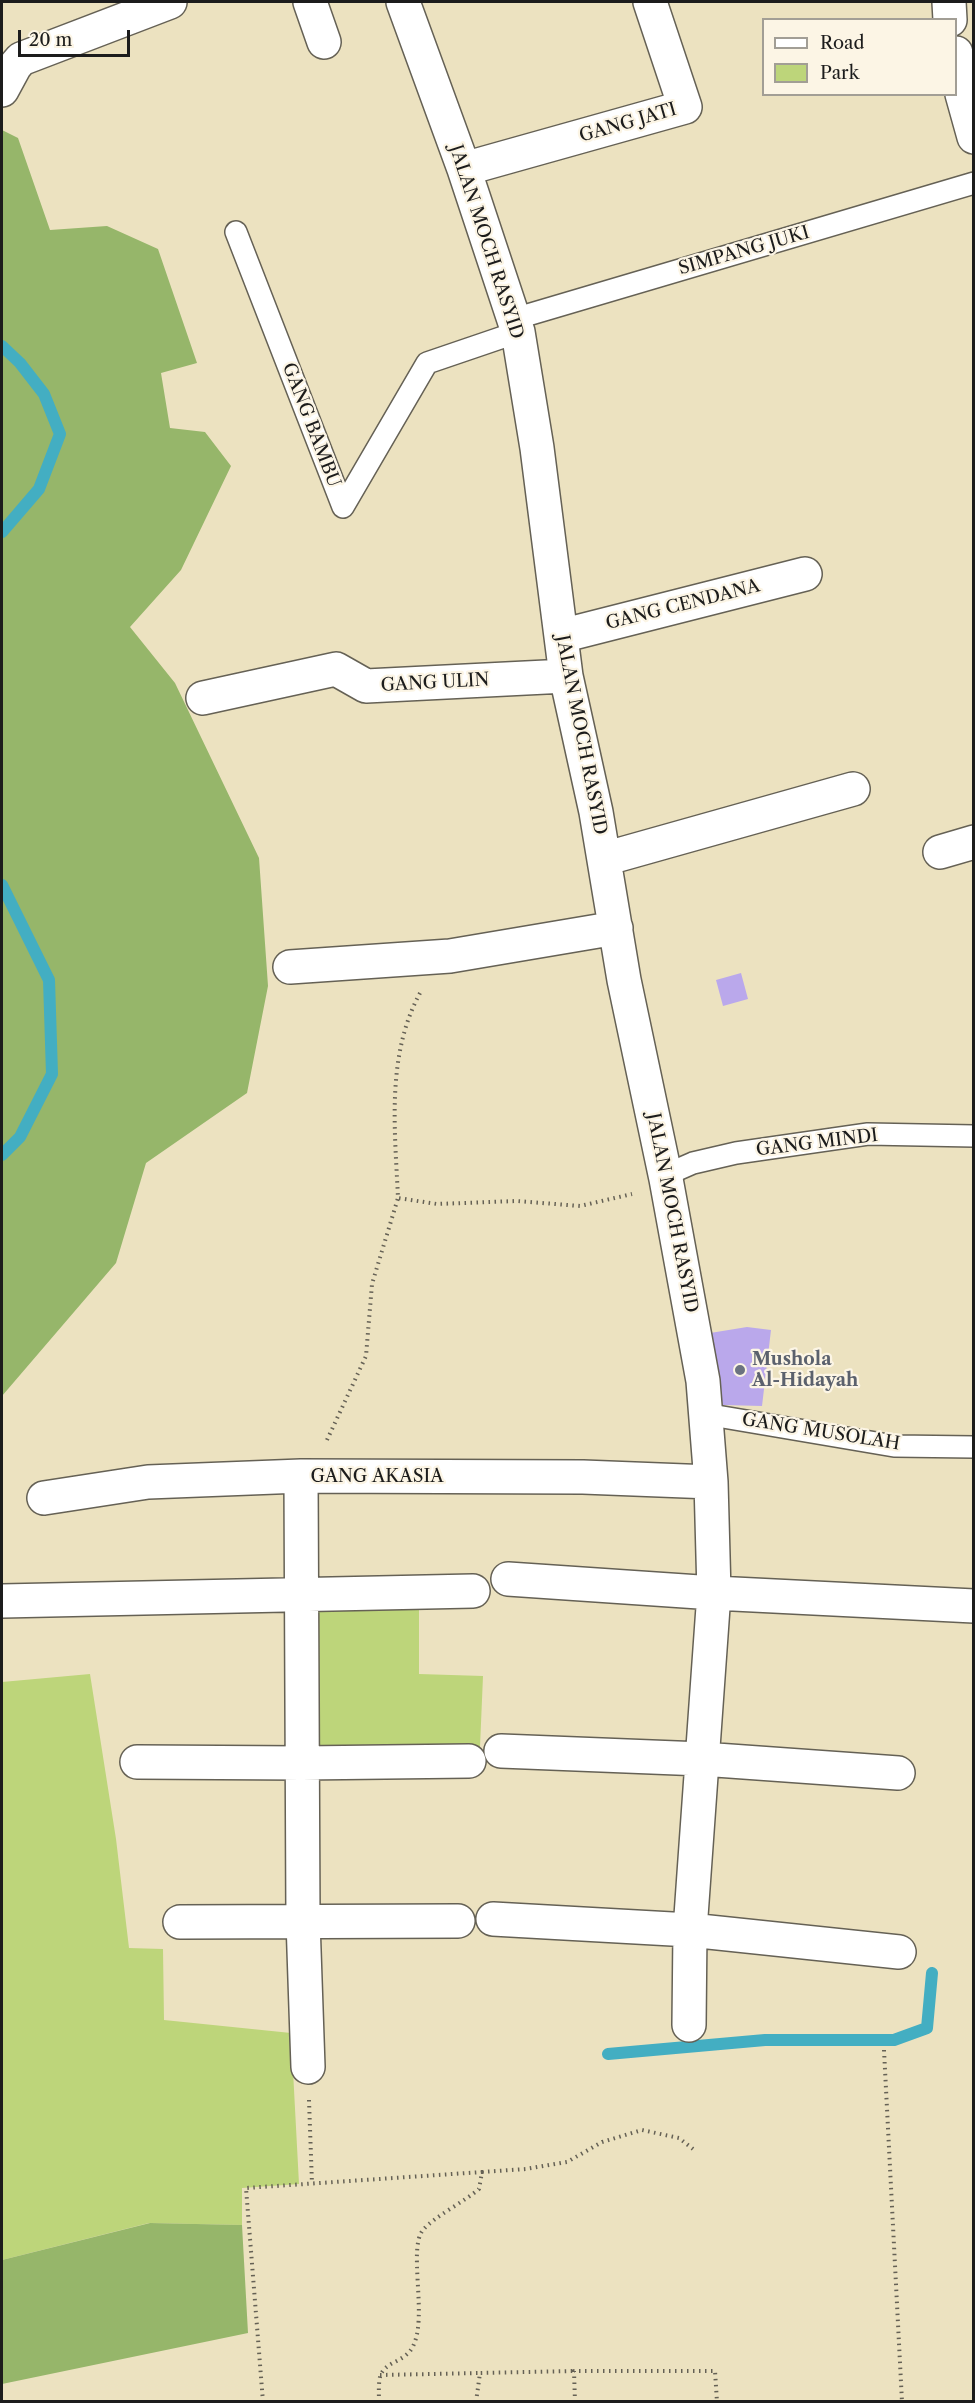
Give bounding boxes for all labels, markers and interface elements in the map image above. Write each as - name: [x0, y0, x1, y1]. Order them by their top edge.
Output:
- scale bar: [21, 18, 134, 56]
- legend: [762, 18, 957, 96]
- text: 20 m: [29, 29, 72, 51]
- text: Road: [820, 32, 865, 54]
- text: Park: [820, 62, 859, 84]
- street label: GANG JATI: [577, 99, 679, 147]
- street label: JALAN MOCH RASYID: [444, 142, 528, 342]
- street label: SIMPANG JUKI: [676, 222, 812, 280]
- street label: GANG BAMBU: [277, 360, 345, 490]
- street label: GANG CENDANA: [604, 575, 762, 635]
- street label: JALAN MOCH RASYID: [551, 633, 611, 837]
- street label: GANG ULIN: [380, 669, 490, 697]
- street label: JALAN MOCH RASYID: [642, 1111, 702, 1315]
- street label: GANG MINDI: [755, 1125, 879, 1161]
- place label: Mushola Al-Hidayah: [752, 1349, 858, 1392]
- marker: Mushola Al-Hidayah: [733, 1363, 747, 1377]
- street label: GANG MUSOLAH: [740, 1409, 902, 1455]
- street label: GANG AKASIA: [310, 1466, 444, 1488]

